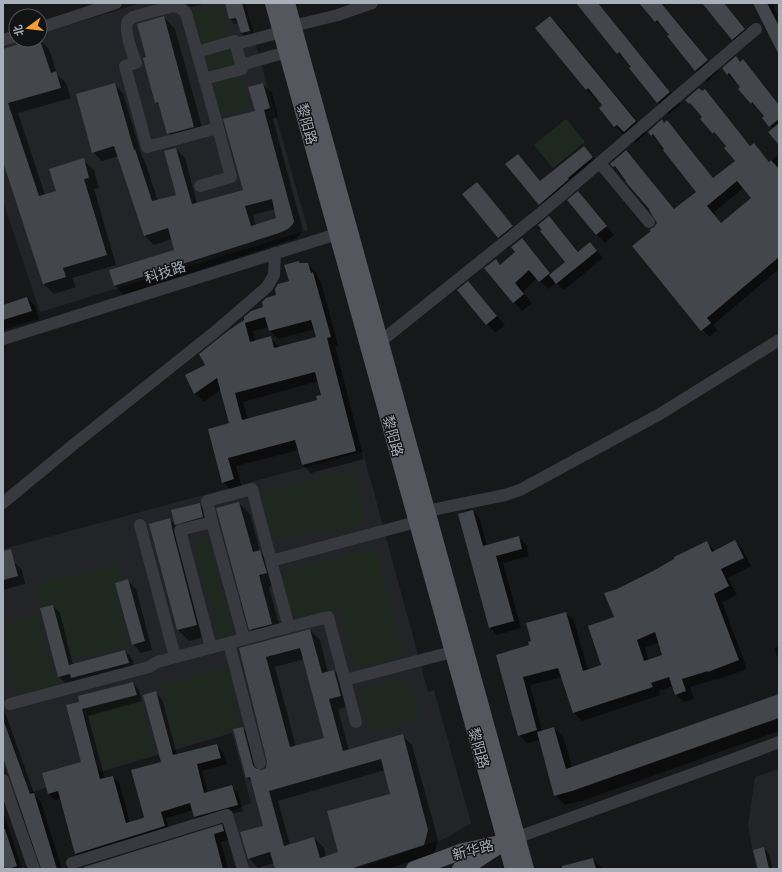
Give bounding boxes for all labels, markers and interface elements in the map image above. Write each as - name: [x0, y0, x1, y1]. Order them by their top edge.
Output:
- north arrow: [8, 8, 48, 48]
- text: 北: [10, 23, 27, 38]
- street label: 黎阳路: [293, 101, 321, 147]
- street label: 科技路: [142, 257, 188, 287]
- street label: 黎阳路: [379, 413, 407, 459]
- street label: 黎阳路: [465, 725, 493, 771]
- street label: 新华路: [450, 836, 496, 864]

